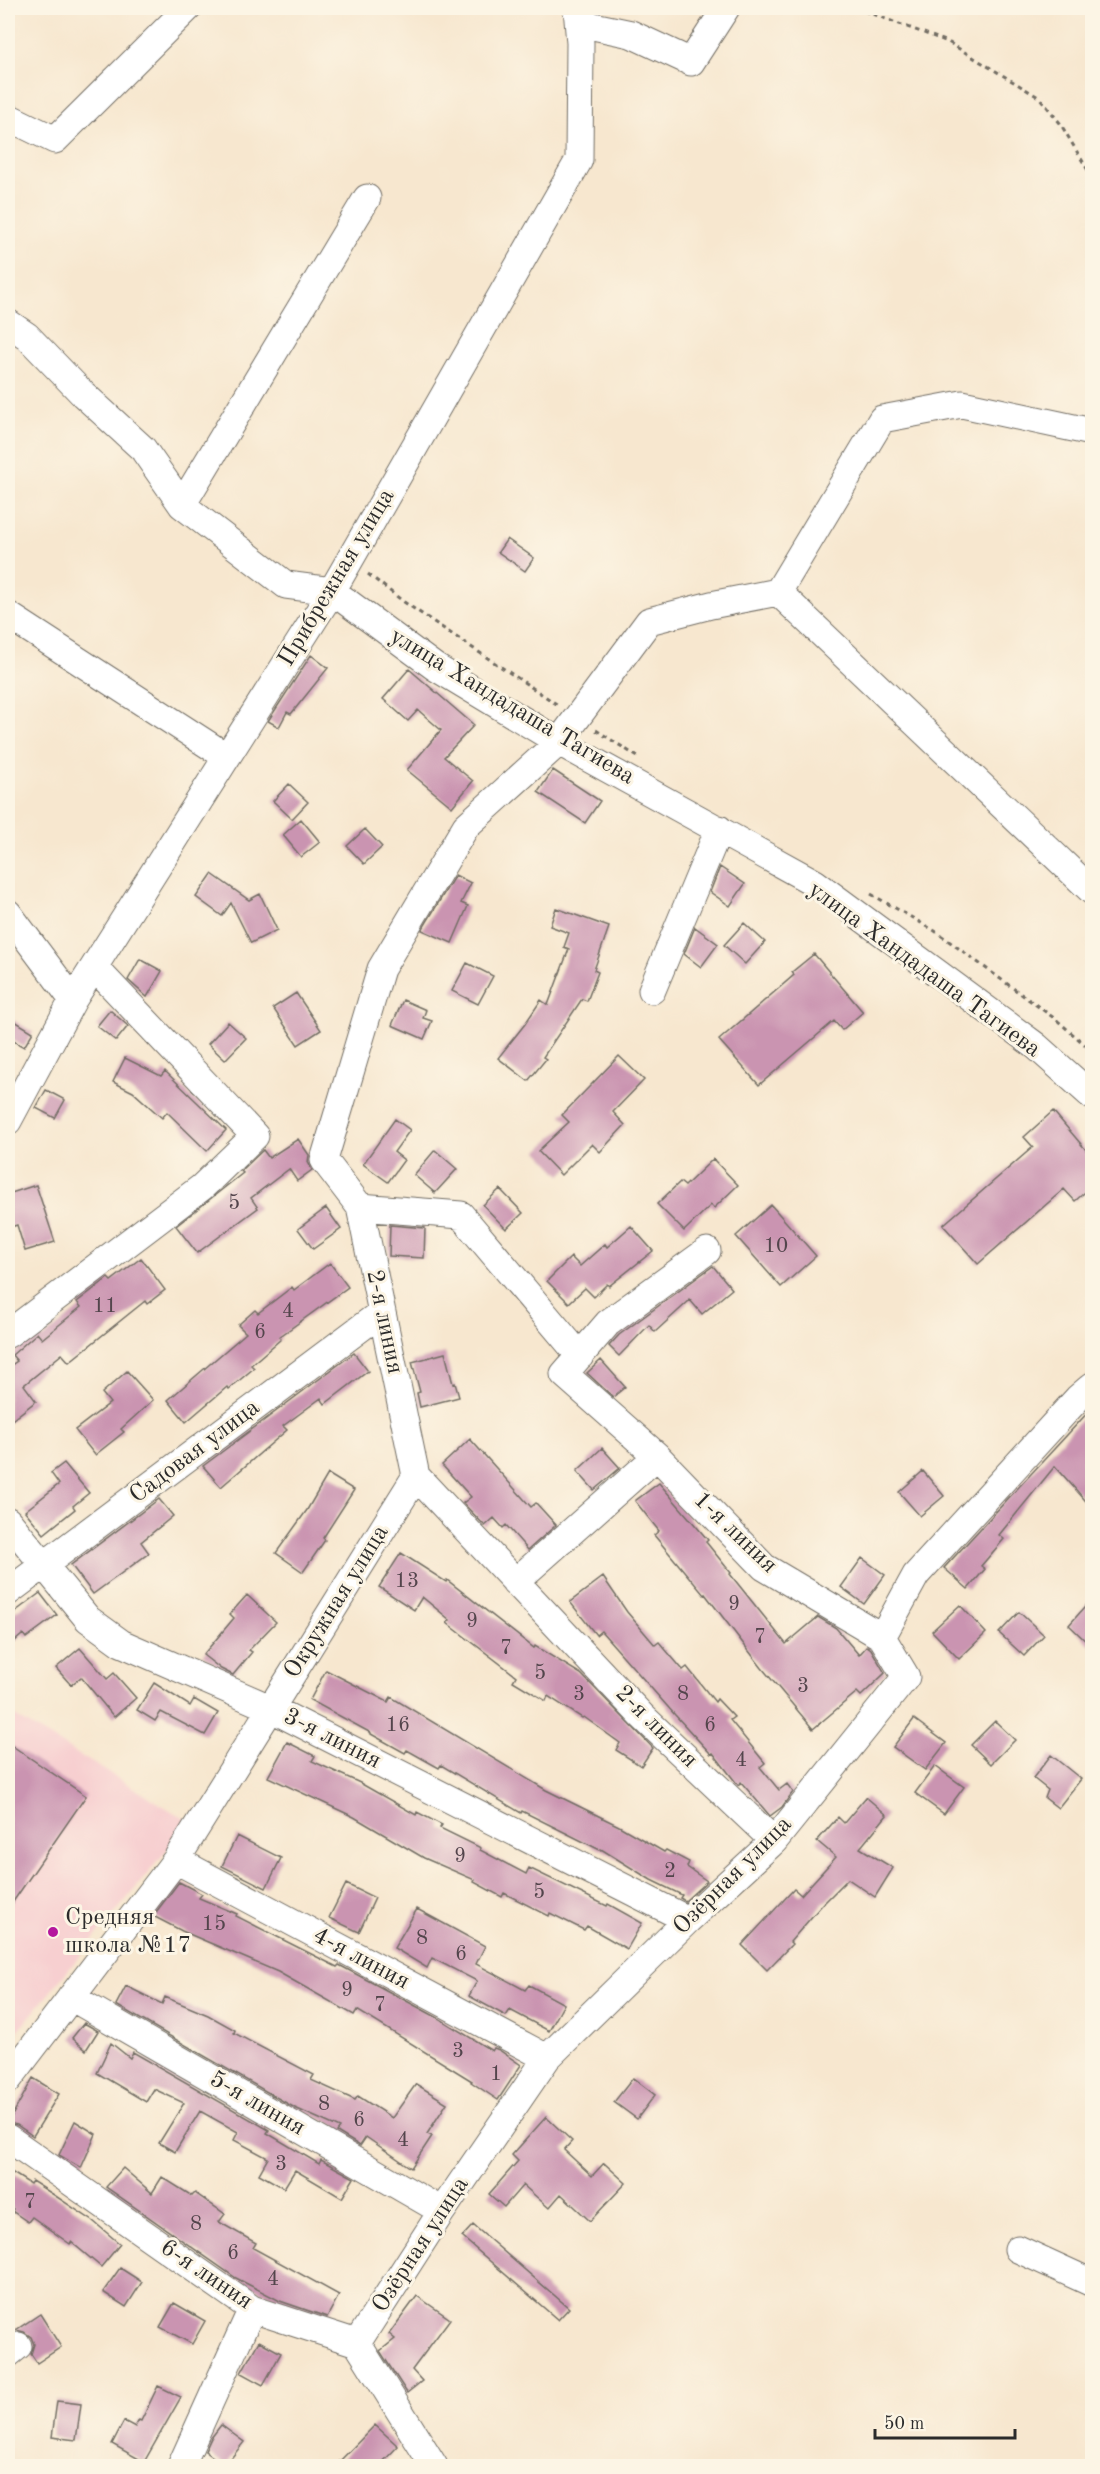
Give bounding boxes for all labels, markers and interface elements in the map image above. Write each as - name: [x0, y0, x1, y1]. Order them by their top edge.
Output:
- street label: Прибрежная улица: [275, 485, 399, 671]
- street label: улица Хандадаша Тагиева: [385, 624, 639, 790]
- street label: улица Хандадаша Тагиева: [803, 878, 1045, 1062]
- house number: 5: [228, 1193, 240, 1214]
- house number: 10: [764, 1236, 788, 1257]
- street label: 2-я линия: [361, 1268, 407, 1376]
- house number: 11: [93, 1296, 117, 1317]
- house number: 4: [282, 1301, 294, 1322]
- house number: 6: [254, 1322, 266, 1343]
- street label: Садовая улица: [126, 1396, 264, 1508]
- street label: 1-я линия: [689, 1488, 781, 1578]
- street label: Окружная улица: [280, 1521, 394, 1683]
- house number: 13: [395, 1571, 419, 1592]
- house number: 9: [728, 1594, 740, 1615]
- house number: 9: [466, 1611, 478, 1632]
- house number: 7: [754, 1627, 766, 1648]
- house number: 7: [500, 1638, 512, 1659]
- house number: 5: [534, 1663, 546, 1684]
- house number: 3: [797, 1676, 809, 1697]
- street label: 2-я линия: [610, 1681, 702, 1773]
- house number: 3: [573, 1684, 585, 1705]
- house number: 8: [677, 1684, 689, 1705]
- street label: 3-я линия: [280, 1704, 384, 1774]
- house number: 16: [386, 1715, 410, 1736]
- house number: 6: [704, 1715, 716, 1736]
- house number: 4: [735, 1750, 747, 1771]
- street label: Озёрная улица: [669, 1812, 797, 1940]
- house number: 9: [454, 1846, 466, 1867]
- house number: 2: [664, 1861, 676, 1882]
- house number: 5: [533, 1882, 545, 1903]
- place label: Средняя школа №17: [65, 1906, 191, 1958]
- house number: 15: [202, 1914, 226, 1935]
- street label: 4-я линия: [309, 1924, 413, 1994]
- marker: Средняя школа №17: [46, 1925, 60, 1939]
- house number: 8: [416, 1928, 428, 1949]
- house number: 6: [455, 1944, 467, 1965]
- house number: 9: [341, 1980, 353, 2001]
- house number: 7: [374, 1995, 386, 2016]
- house number: 3: [452, 2041, 464, 2062]
- house number: 1: [490, 2064, 502, 2085]
- street label: 5-я линия: [205, 2067, 309, 2141]
- house number: 8: [318, 2094, 330, 2115]
- house number: 6: [353, 2110, 365, 2131]
- house number: 4: [397, 2130, 409, 2151]
- house number: 3: [275, 2154, 287, 2175]
- street label: Озёрная улица: [368, 2173, 474, 2317]
- house number: 7: [24, 2192, 36, 2213]
- house number: 8: [190, 2214, 202, 2235]
- street label: 6-я линия: [156, 2236, 256, 2314]
- house number: 6: [227, 2243, 239, 2264]
- house number: 4: [267, 2269, 279, 2290]
- scale bar: [875, 2402, 1014, 2440]
- text: 50 m: [884, 2415, 924, 2433]

